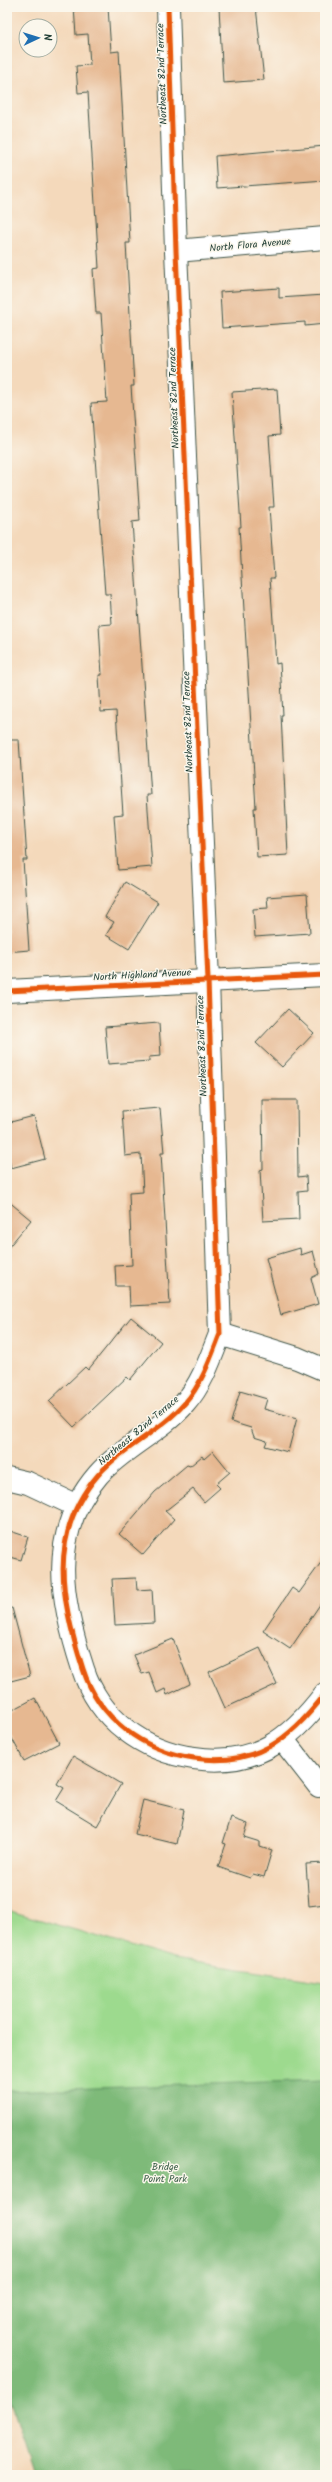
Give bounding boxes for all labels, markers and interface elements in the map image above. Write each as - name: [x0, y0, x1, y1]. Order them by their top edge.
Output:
- north arrow: [18, 18, 58, 58]
- street label: Northeast 82nd Terrace: [152, 23, 172, 125]
- text: N: [38, 33, 56, 42]
- street label: North Flora Avenue: [209, 233, 292, 257]
- street label: Northeast 82nd Terrace: [164, 347, 184, 449]
- street label: Northeast 82nd Terrace: [178, 671, 198, 773]
- street label: North Highland Avenue: [93, 964, 192, 986]
- street label: Northeast 82nd Terrace: [192, 995, 212, 1097]
- street label: Northeast 82nd Terrace: [95, 1392, 183, 1470]
- park label: Bridge Point Park: [143, 2159, 187, 2187]

